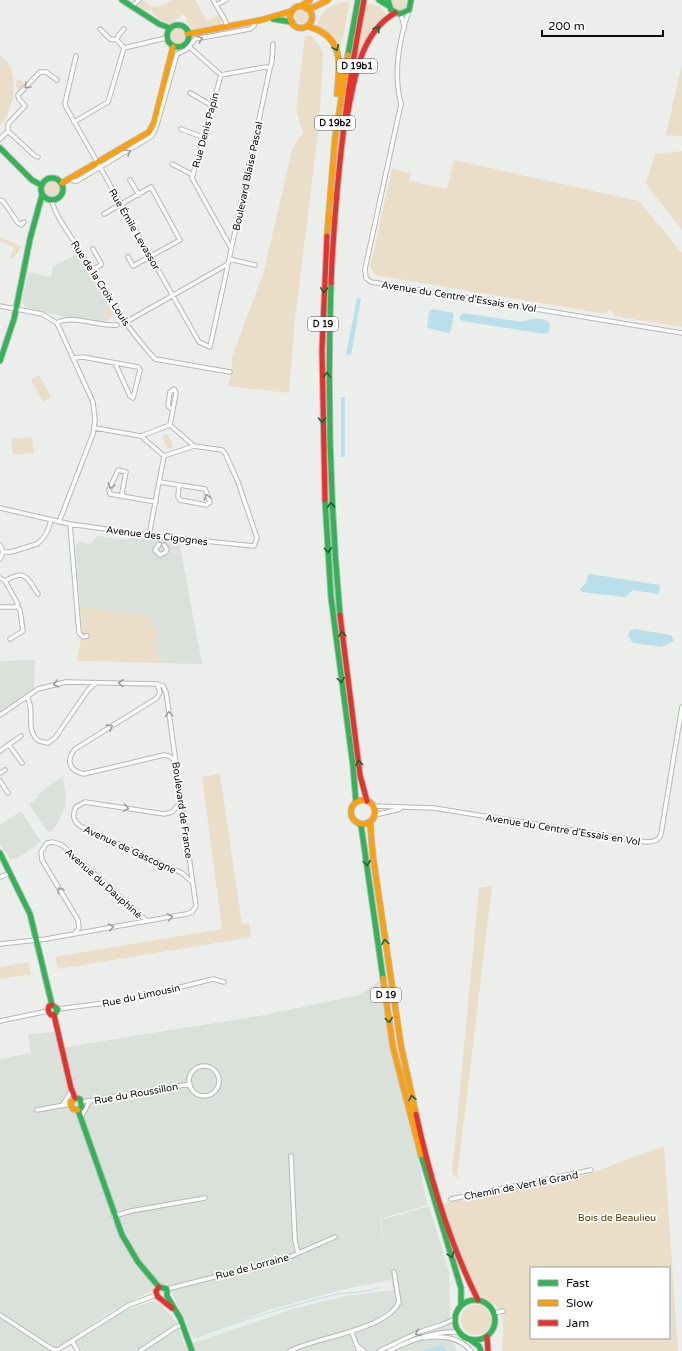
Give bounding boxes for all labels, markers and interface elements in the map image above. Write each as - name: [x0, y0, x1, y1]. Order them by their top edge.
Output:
- scale bar: [542, 12, 663, 38]
- text: 200 m: [548, 19, 585, 33]
- one-way arrow: [372, 26, 380, 33]
- one-way arrow: [196, 35, 203, 44]
- one-way arrow: [331, 44, 339, 52]
- road number: D 19b1: [337, 59, 377, 73]
- one-way arrow: [24, 81, 32, 89]
- street label: Rue Denis Papin: [190, 91, 222, 169]
- road number: D 19b2: [315, 116, 355, 130]
- street label: Boulevard Blaise Pascal: [231, 120, 265, 232]
- one-way arrow: [124, 149, 131, 156]
- street label: Rue Émile Levassor: [106, 187, 162, 272]
- street label: Rue de la Croix Louis: [68, 239, 132, 329]
- street label: Avenue du Centre d'Essais en Vol: [380, 279, 537, 315]
- one-way arrow: [320, 287, 329, 293]
- road number: D 19: [308, 317, 338, 331]
- one-way arrow: [323, 372, 331, 378]
- one-way arrow: [318, 417, 326, 423]
- one-way arrow: [107, 482, 116, 489]
- one-way arrow: [203, 493, 212, 500]
- one-way arrow: [326, 502, 335, 508]
- street label: Avenue des Cigognes: [105, 524, 209, 548]
- one-way arrow: [323, 547, 332, 553]
- one-way arrow: [338, 631, 347, 637]
- one-way arrow: [336, 677, 345, 683]
- one-way arrow: [53, 679, 60, 688]
- one-way arrow: [118, 679, 124, 687]
- one-way arrow: [165, 711, 174, 717]
- one-way arrow: [106, 725, 113, 732]
- one-way arrow: [355, 760, 364, 766]
- street label: Boulevard de France: [169, 761, 195, 860]
- one-way arrow: [123, 803, 129, 812]
- street label: Avenue du Centre d'Essais en Vol: [484, 812, 641, 848]
- street label: Avenue de Gascogne: [82, 823, 178, 877]
- street label: Avenue du Dauphiné: [62, 846, 144, 922]
- one-way arrow: [362, 860, 371, 866]
- one-way arrow: [57, 887, 65, 894]
- one-way arrow: [167, 913, 173, 922]
- one-way arrow: [108, 923, 114, 932]
- one-way arrow: [381, 939, 390, 945]
- street label: Rue du Limousin: [101, 982, 181, 1010]
- road number: D 19: [371, 988, 401, 1002]
- one-way arrow: [384, 1017, 393, 1023]
- street label: Rue du Roussillon: [93, 1081, 179, 1107]
- one-way arrow: [409, 1095, 417, 1102]
- street label: Chemin de Vert le Grand: [463, 1169, 579, 1203]
- park label: Bois de Beaulieu: [578, 1212, 656, 1224]
- street label: Rue de Lorraine: [214, 1251, 291, 1283]
- one-way arrow: [447, 1251, 455, 1258]
- legend: [530, 1267, 670, 1339]
- text: Fast: [566, 1276, 590, 1290]
- text: Slow: [566, 1296, 593, 1310]
- text: Jam: [566, 1316, 589, 1330]
- one-way arrow: [415, 1328, 422, 1336]

